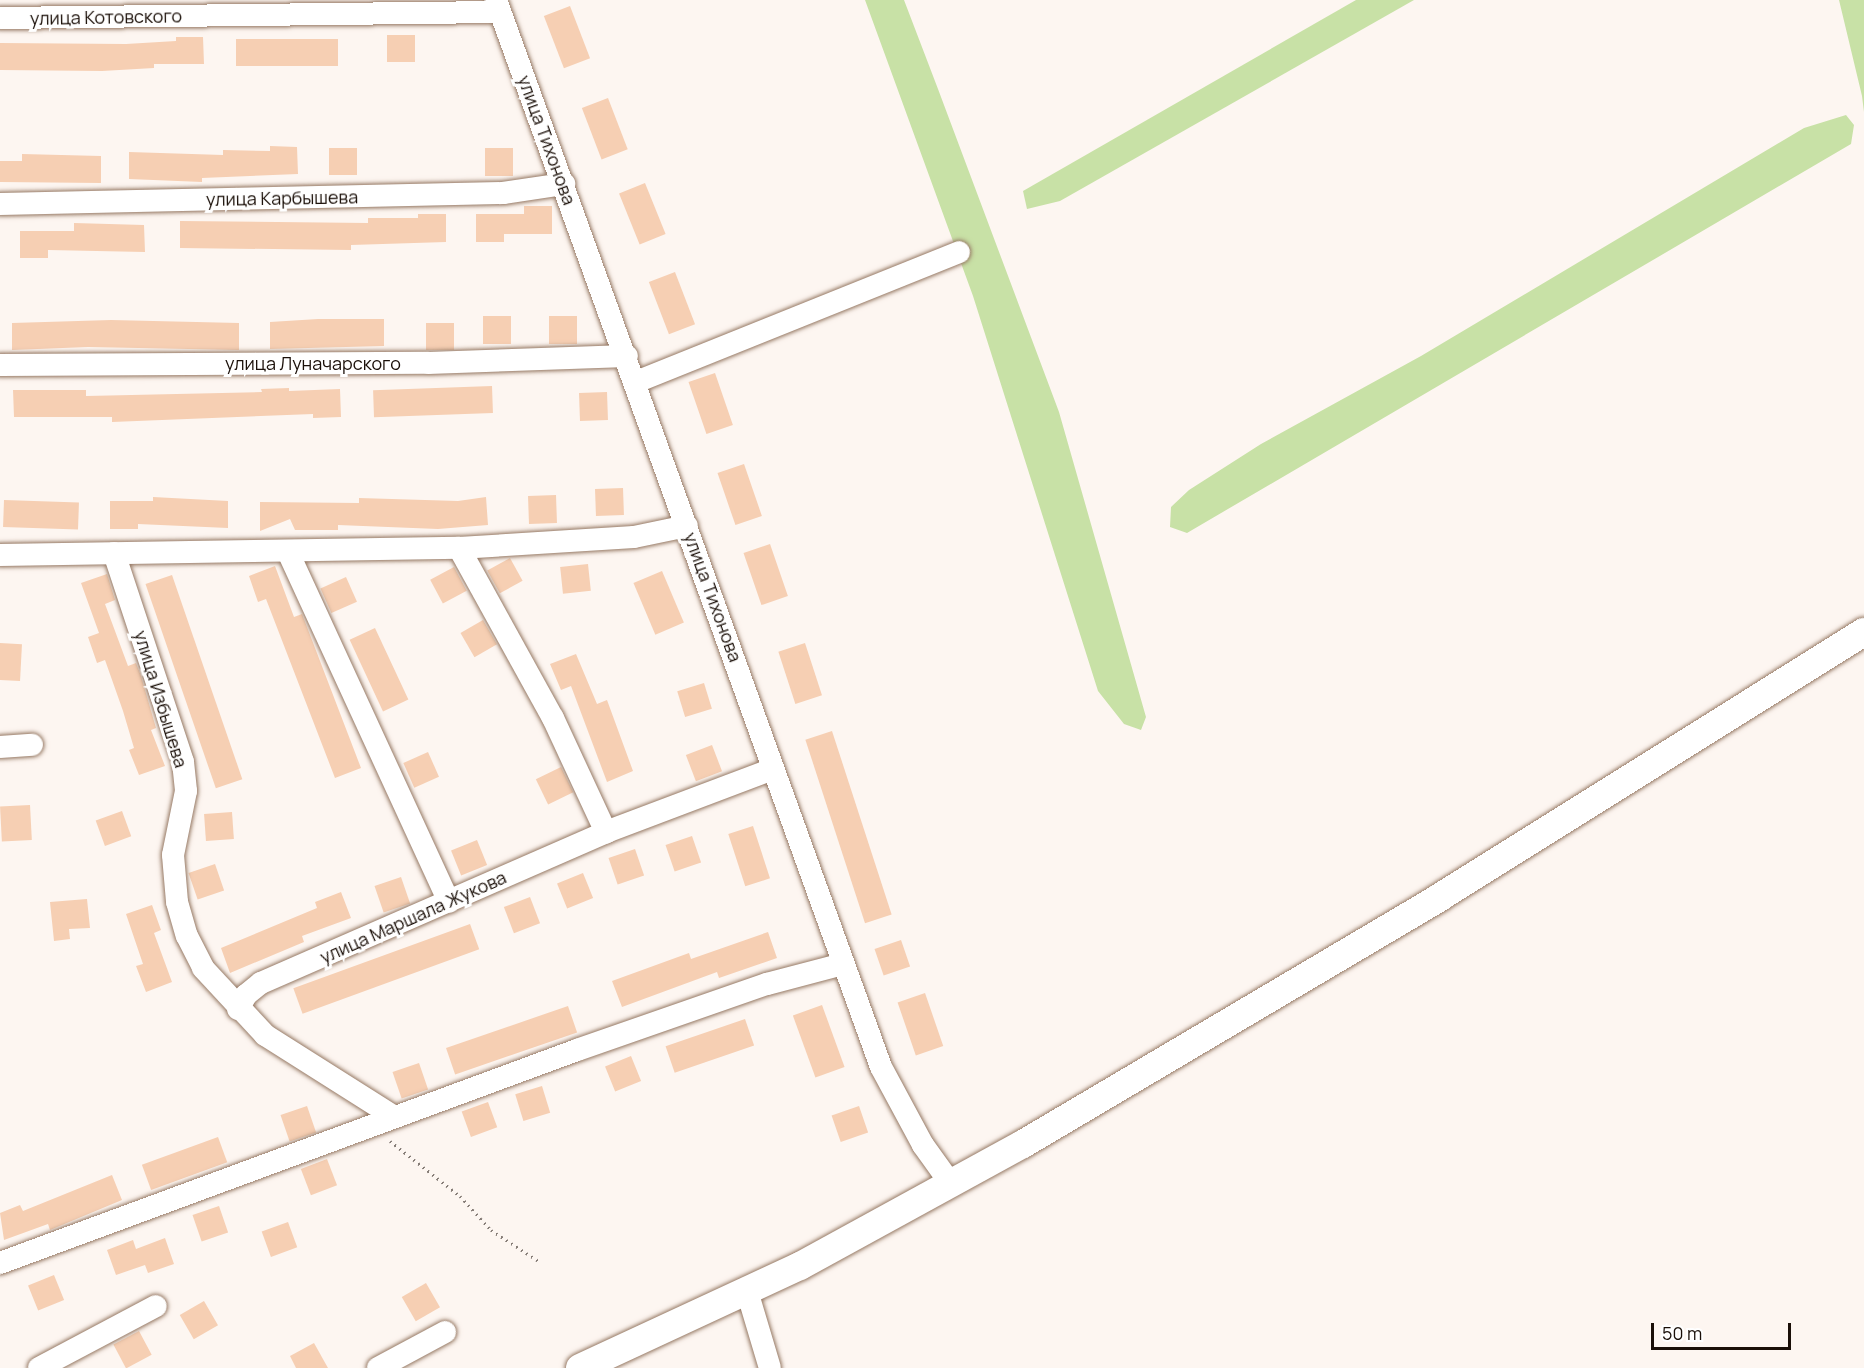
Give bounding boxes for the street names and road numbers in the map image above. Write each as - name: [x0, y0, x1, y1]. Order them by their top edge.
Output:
- street label: улица Котовского: [30, 5, 182, 29]
- street label: улица Тихонова: [514, 72, 580, 208]
- street label: улица Карбышева: [206, 186, 358, 210]
- street label: улица Луначарского: [225, 352, 401, 374]
- street label: улица Тихонова: [680, 529, 746, 665]
- street label: улица Избышева: [130, 628, 192, 770]
- street label: улица Маршала Жукова: [317, 866, 509, 968]

